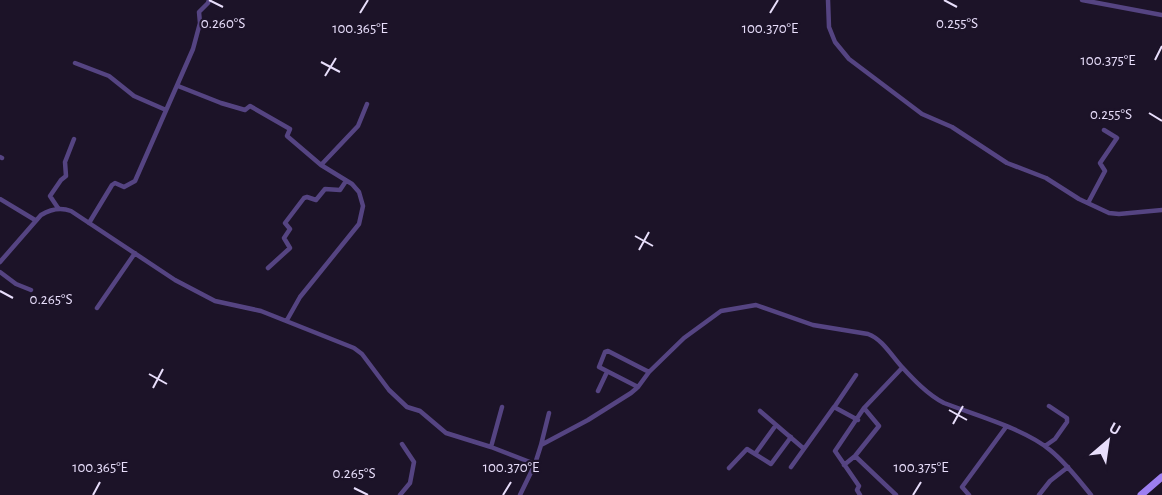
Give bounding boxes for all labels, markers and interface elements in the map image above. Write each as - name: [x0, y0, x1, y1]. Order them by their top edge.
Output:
- text: 0.260°S: [201, 16, 245, 31]
- text: 0.255°S: [936, 16, 978, 31]
- text: 100.365°E: [332, 21, 388, 36]
- text: 100.370°E: [742, 21, 798, 36]
- text: 100.375°E: [1081, 53, 1135, 68]
- text: 0.255°S: [1090, 107, 1132, 122]
- text: 0.265°S: [30, 292, 72, 307]
- north arrow: [1078, 411, 1138, 471]
- text: U: [1106, 419, 1123, 438]
- text: 100.365°E: [72, 460, 128, 475]
- text: 100.370°E: [483, 460, 539, 475]
- text: 100.375°E: [894, 460, 948, 475]
- text: 0.265°S: [333, 466, 375, 481]

